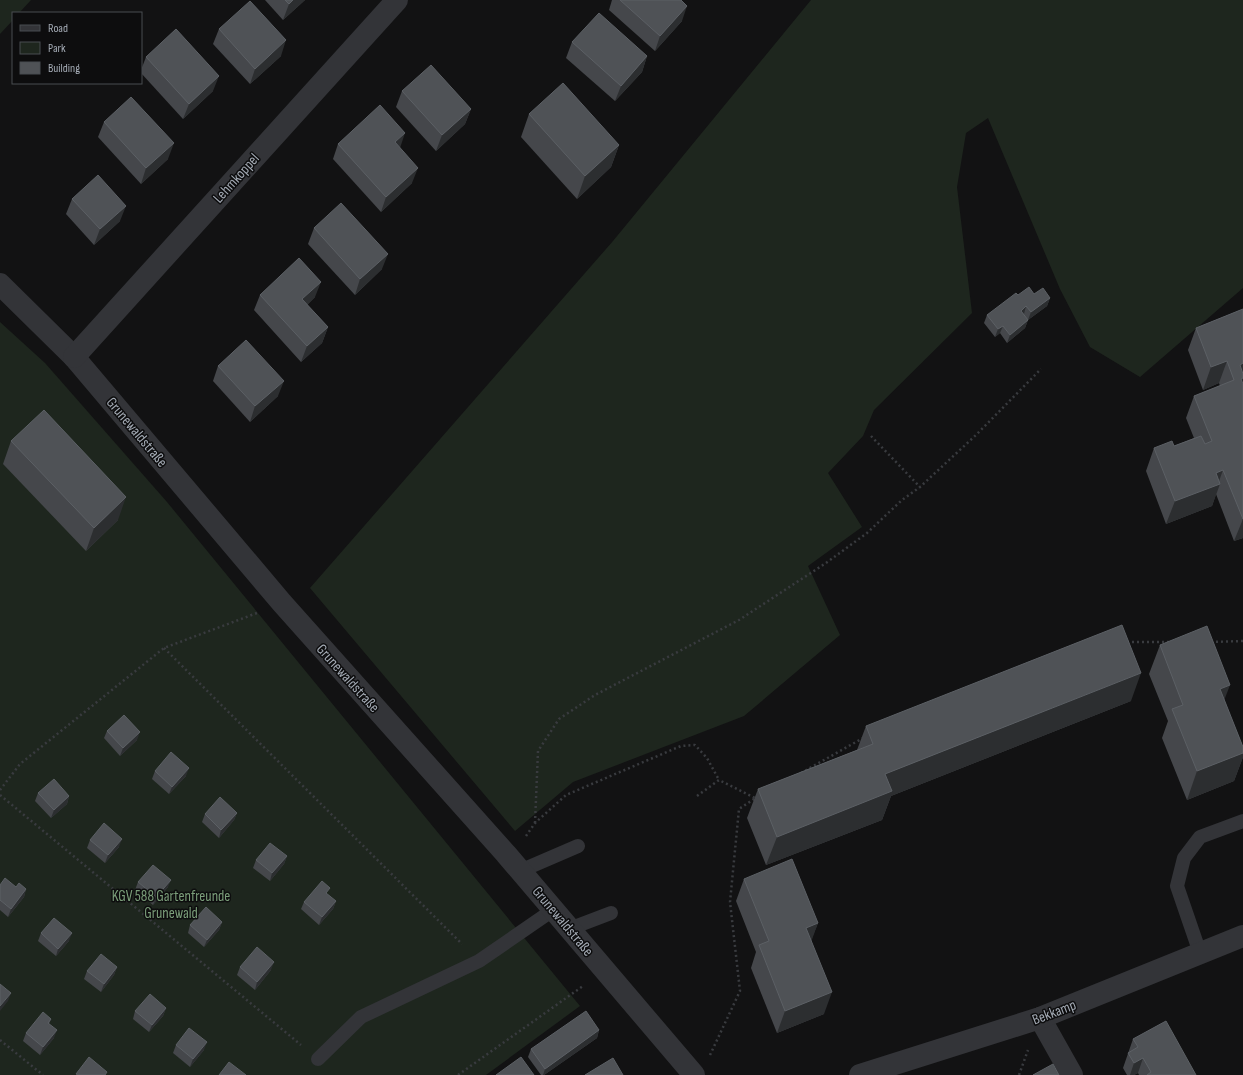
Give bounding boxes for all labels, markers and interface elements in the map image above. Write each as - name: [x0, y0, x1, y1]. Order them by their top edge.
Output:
- legend: [12, 12, 142, 84]
- text: Road: [48, 21, 68, 36]
- text: Park: [48, 41, 66, 56]
- text: Building: [48, 61, 80, 76]
- street label: Lehmkoppel: [209, 150, 264, 207]
- street label: Grunewaldstraße: [102, 393, 171, 471]
- street label: Grunewaldstraße: [312, 640, 383, 717]
- street label: Grunewaldstraße: [528, 882, 597, 960]
- park label: KGV 588 Gartenfreunde Grunewald: [112, 887, 230, 923]
- street label: Bekkamp: [1029, 995, 1079, 1030]

